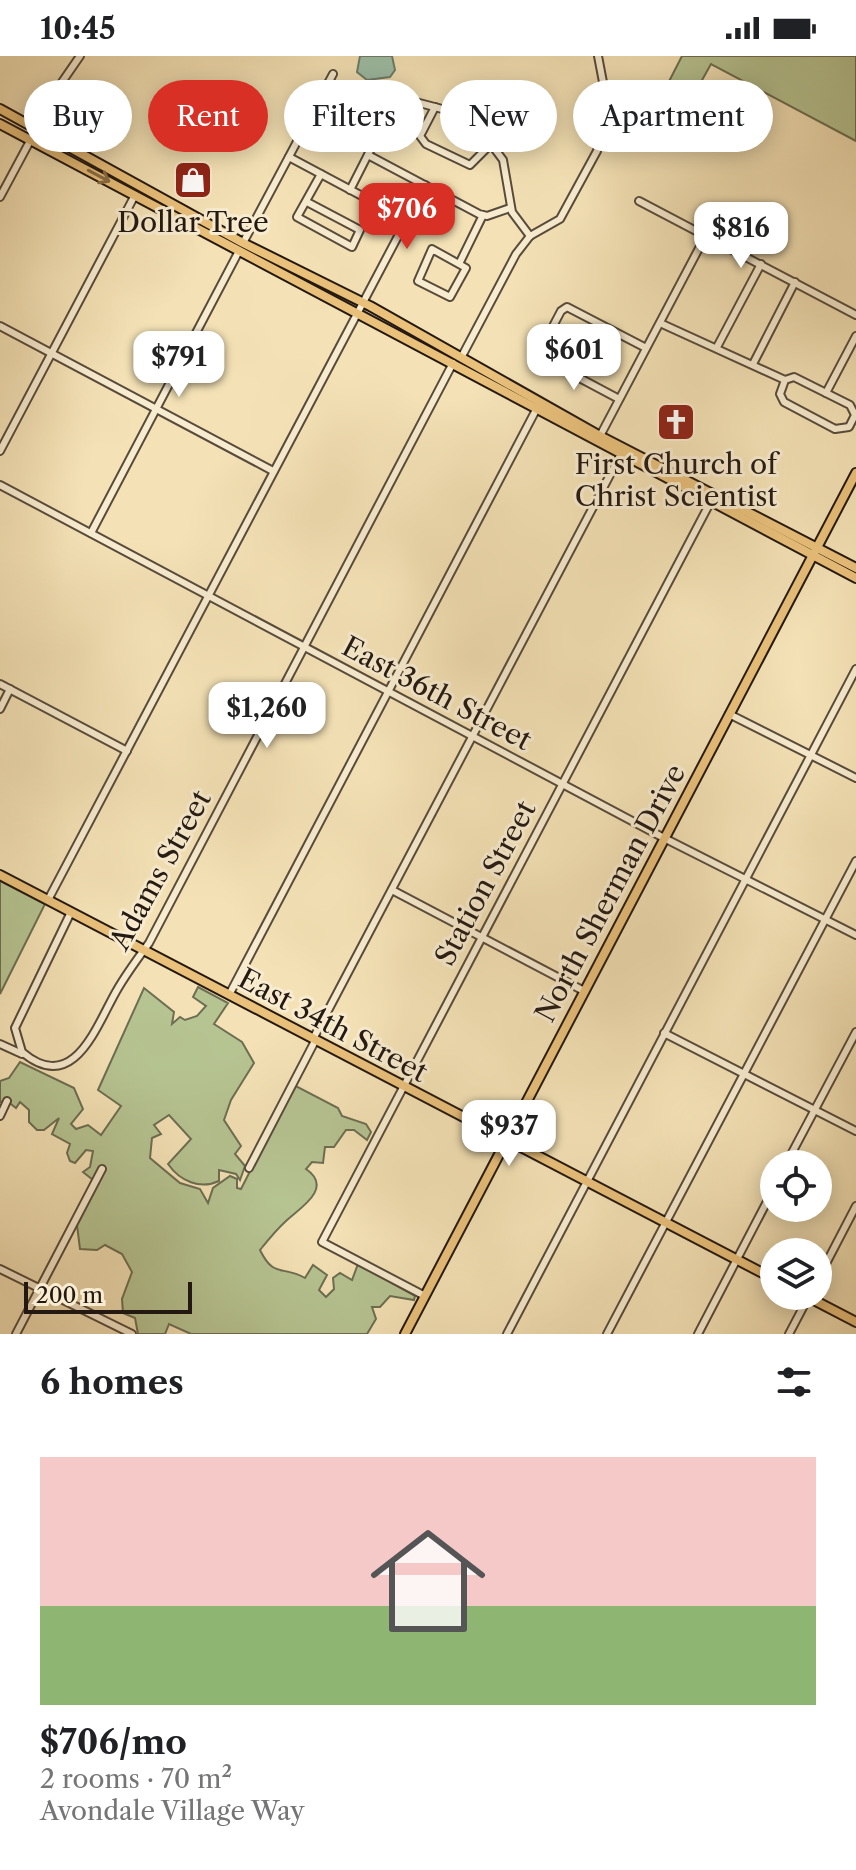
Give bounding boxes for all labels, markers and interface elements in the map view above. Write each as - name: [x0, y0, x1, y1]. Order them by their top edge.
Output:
- text: 10:45: [40, 10, 116, 47]
- chip: Buy: [24, 80, 132, 152]
- chip: Rent: [148, 80, 268, 152]
- chip: Filters: [284, 80, 424, 152]
- chip: New: [440, 80, 557, 152]
- chip: Apartment: [573, 80, 773, 152]
- shop icon: Dollar Tree: [172, 159, 214, 201]
- one-way arrow: [87, 168, 111, 184]
- pin: $706: [360, 183, 454, 251]
- text: $706: [377, 193, 437, 225]
- pin: $816: [694, 202, 788, 270]
- place label: Dollar Tree: [117, 205, 269, 239]
- text: $816: [712, 212, 770, 244]
- pin: $601: [527, 324, 621, 392]
- pin: $791: [132, 331, 226, 399]
- text: $601: [545, 334, 603, 366]
- text: $791: [151, 341, 207, 373]
- church icon: First Church of Christ Scientist: [655, 401, 697, 443]
- place label: First Church of Christ Scientist: [575, 447, 780, 513]
- street label: East 36th Street: [337, 629, 538, 757]
- pin: $1,260: [202, 682, 332, 750]
- text: $1,260: [227, 692, 307, 724]
- street label: North Sherman Drive: [528, 758, 692, 1028]
- street label: Adams Street: [102, 784, 218, 957]
- street label: Station Street: [427, 795, 543, 971]
- street label: East 34th Street: [233, 961, 433, 1089]
- pin: $937: [462, 1100, 556, 1168]
- text: $937: [480, 1110, 538, 1142]
- map controls: [760, 1150, 832, 1310]
- button: locate: [760, 1150, 832, 1222]
- button: layers: [760, 1238, 832, 1310]
- scale bar: [24, 1278, 192, 1314]
- text: 200 m: [36, 1282, 103, 1309]
- icon: filters: [772, 1360, 816, 1404]
- text: 6 homes: [40, 1361, 184, 1403]
- icon: home: [356, 1509, 500, 1653]
- text: $706/mo: [40, 1721, 187, 1763]
- text: 2 rooms · 70 m²: [40, 1763, 232, 1795]
- text: Avondale Village Way: [40, 1795, 305, 1827]

